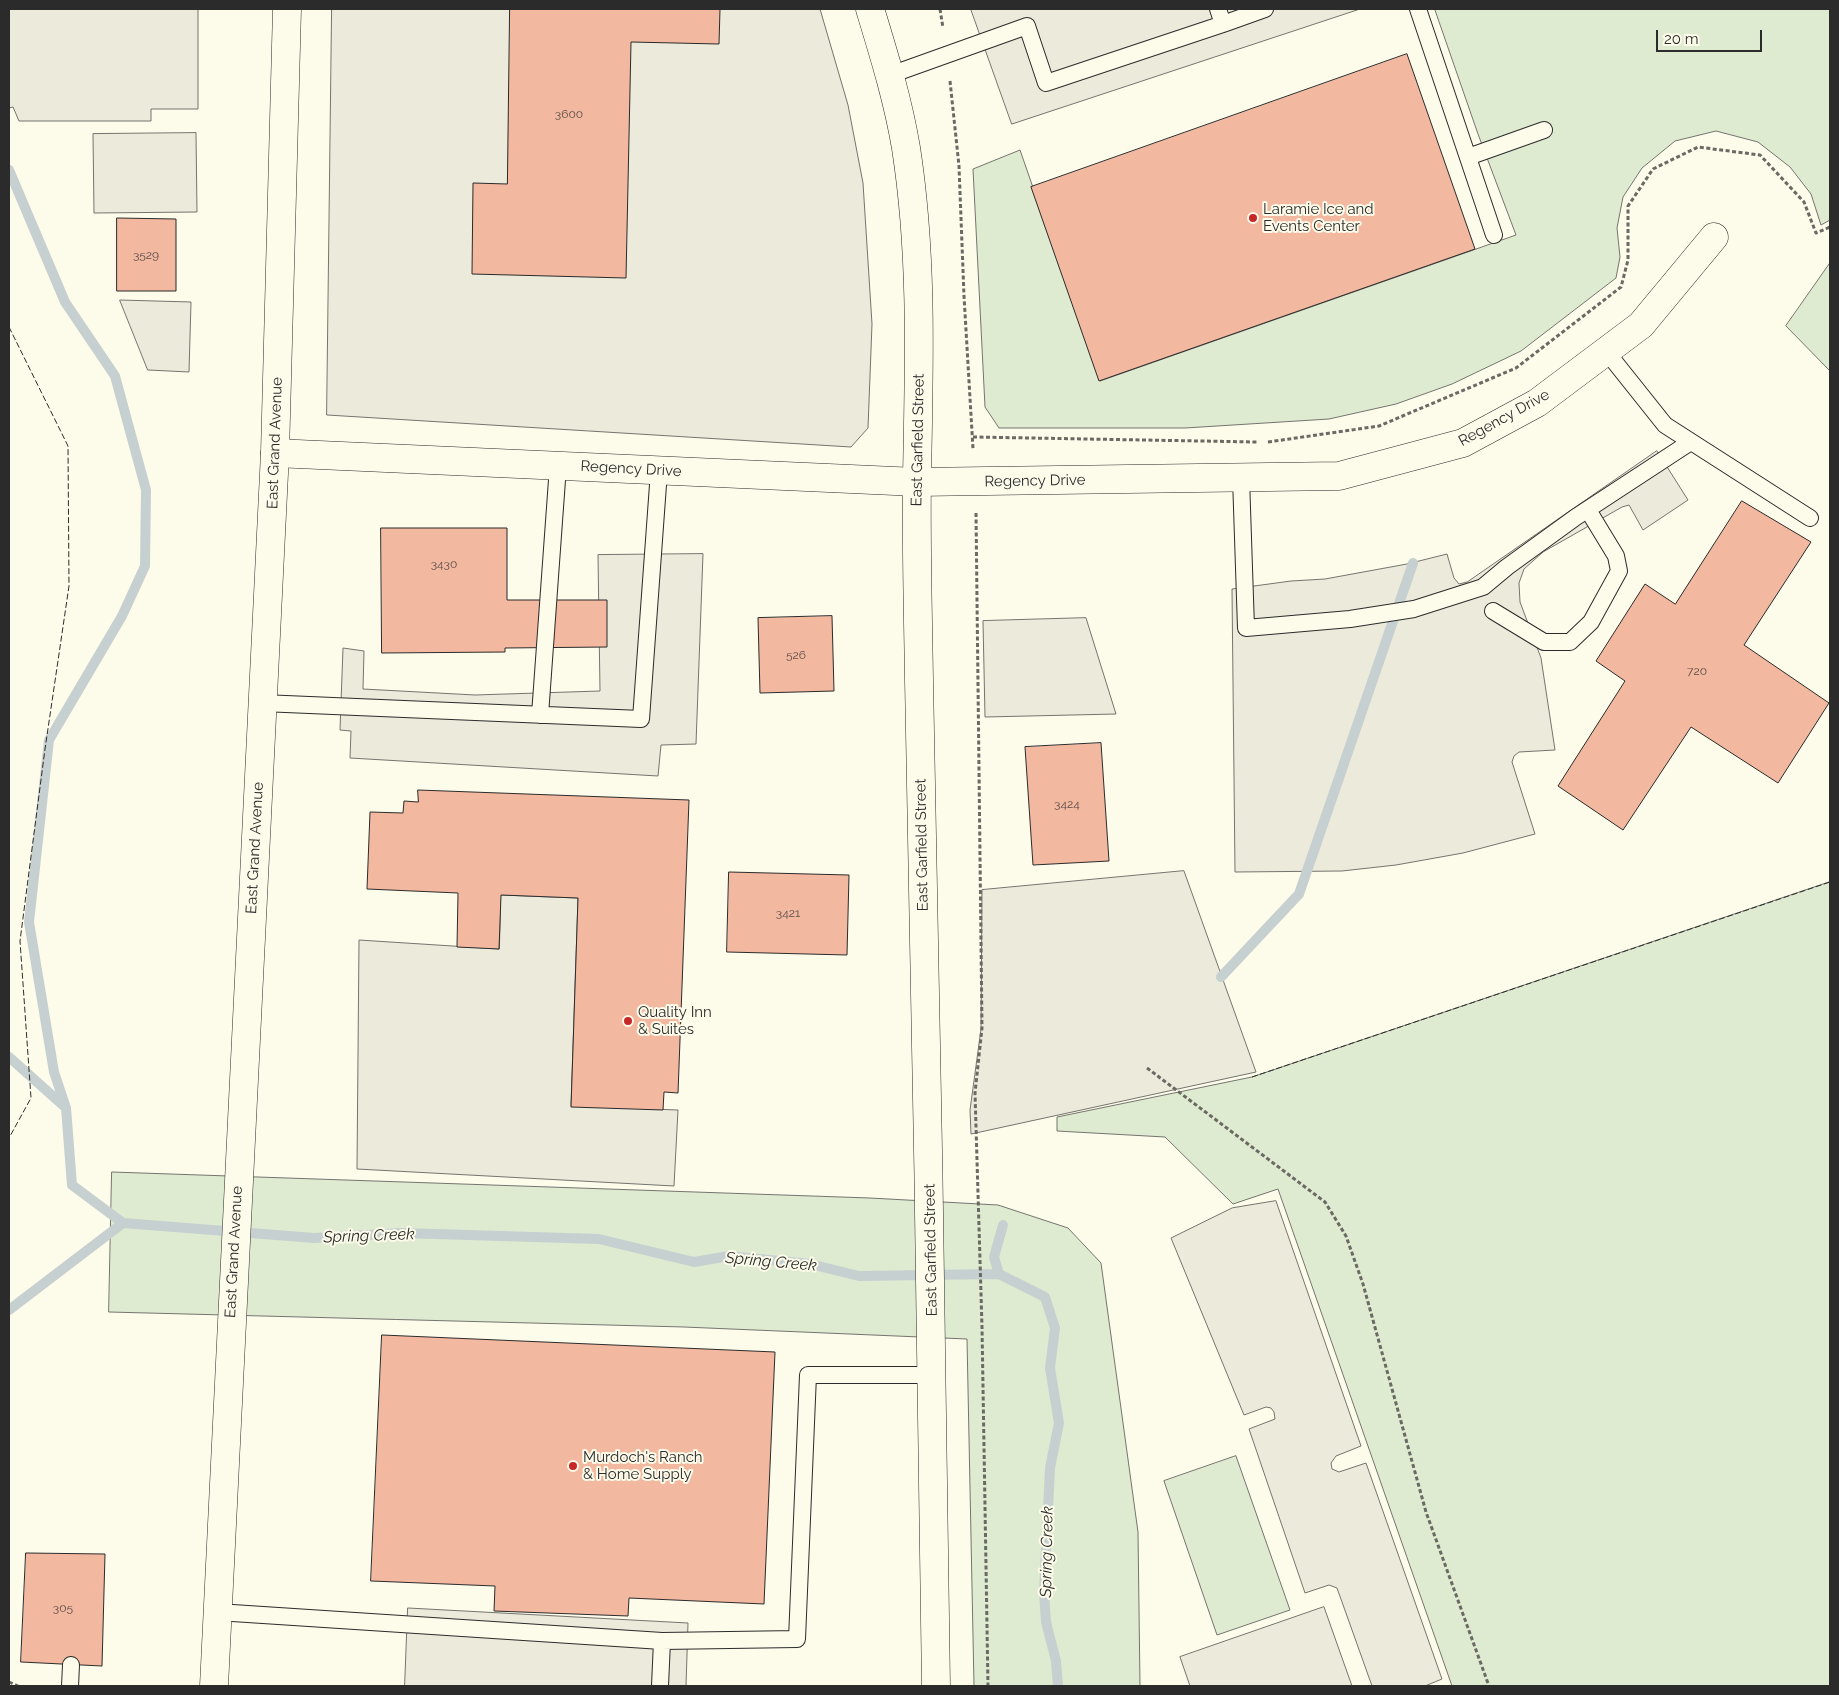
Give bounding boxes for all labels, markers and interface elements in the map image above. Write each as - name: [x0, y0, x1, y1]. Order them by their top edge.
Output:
- scale bar: [1659, 20, 1765, 52]
- text: 20 m: [1664, 30, 1699, 48]
- house number: 3600: [555, 107, 583, 121]
- place label: Laramie Ice and Events Center: [1263, 200, 1374, 235]
- marker: Laramie Ice and Events Center: [1247, 212, 1259, 224]
- house number: 3529: [133, 248, 159, 262]
- street label: East Garfield Street: [908, 373, 928, 507]
- street label: East Grand Avenue: [264, 377, 286, 509]
- street label: Regency Drive: [1455, 386, 1553, 450]
- street label: Regency Drive: [580, 457, 682, 481]
- street label: Regency Drive: [984, 471, 1086, 491]
- house number: 3430: [431, 557, 457, 571]
- house number: 526: [786, 648, 806, 662]
- house number: 720: [1687, 664, 1707, 678]
- street label: East Garfield Street: [912, 778, 932, 912]
- street label: East Grand Avenue: [243, 782, 267, 914]
- house number: 3424: [1054, 797, 1080, 811]
- house number: 3421: [776, 906, 800, 920]
- place label: Quality Inn & Suites: [638, 1003, 712, 1038]
- marker: Quality Inn & Suites: [622, 1015, 634, 1027]
- street label: East Garfield Street: [921, 1183, 941, 1317]
- street label: East Grand Avenue: [222, 1186, 246, 1318]
- water label: Spring Creek: [323, 1225, 415, 1247]
- water label: Spring Creek: [725, 1248, 817, 1276]
- place label: Murdoch's Ranch & Home Supply: [583, 1448, 703, 1483]
- marker: Murdoch's Ranch & Home Supply: [567, 1460, 579, 1472]
- water label: Spring Creek: [1037, 1506, 1057, 1598]
- house number: 305: [53, 1601, 73, 1615]

